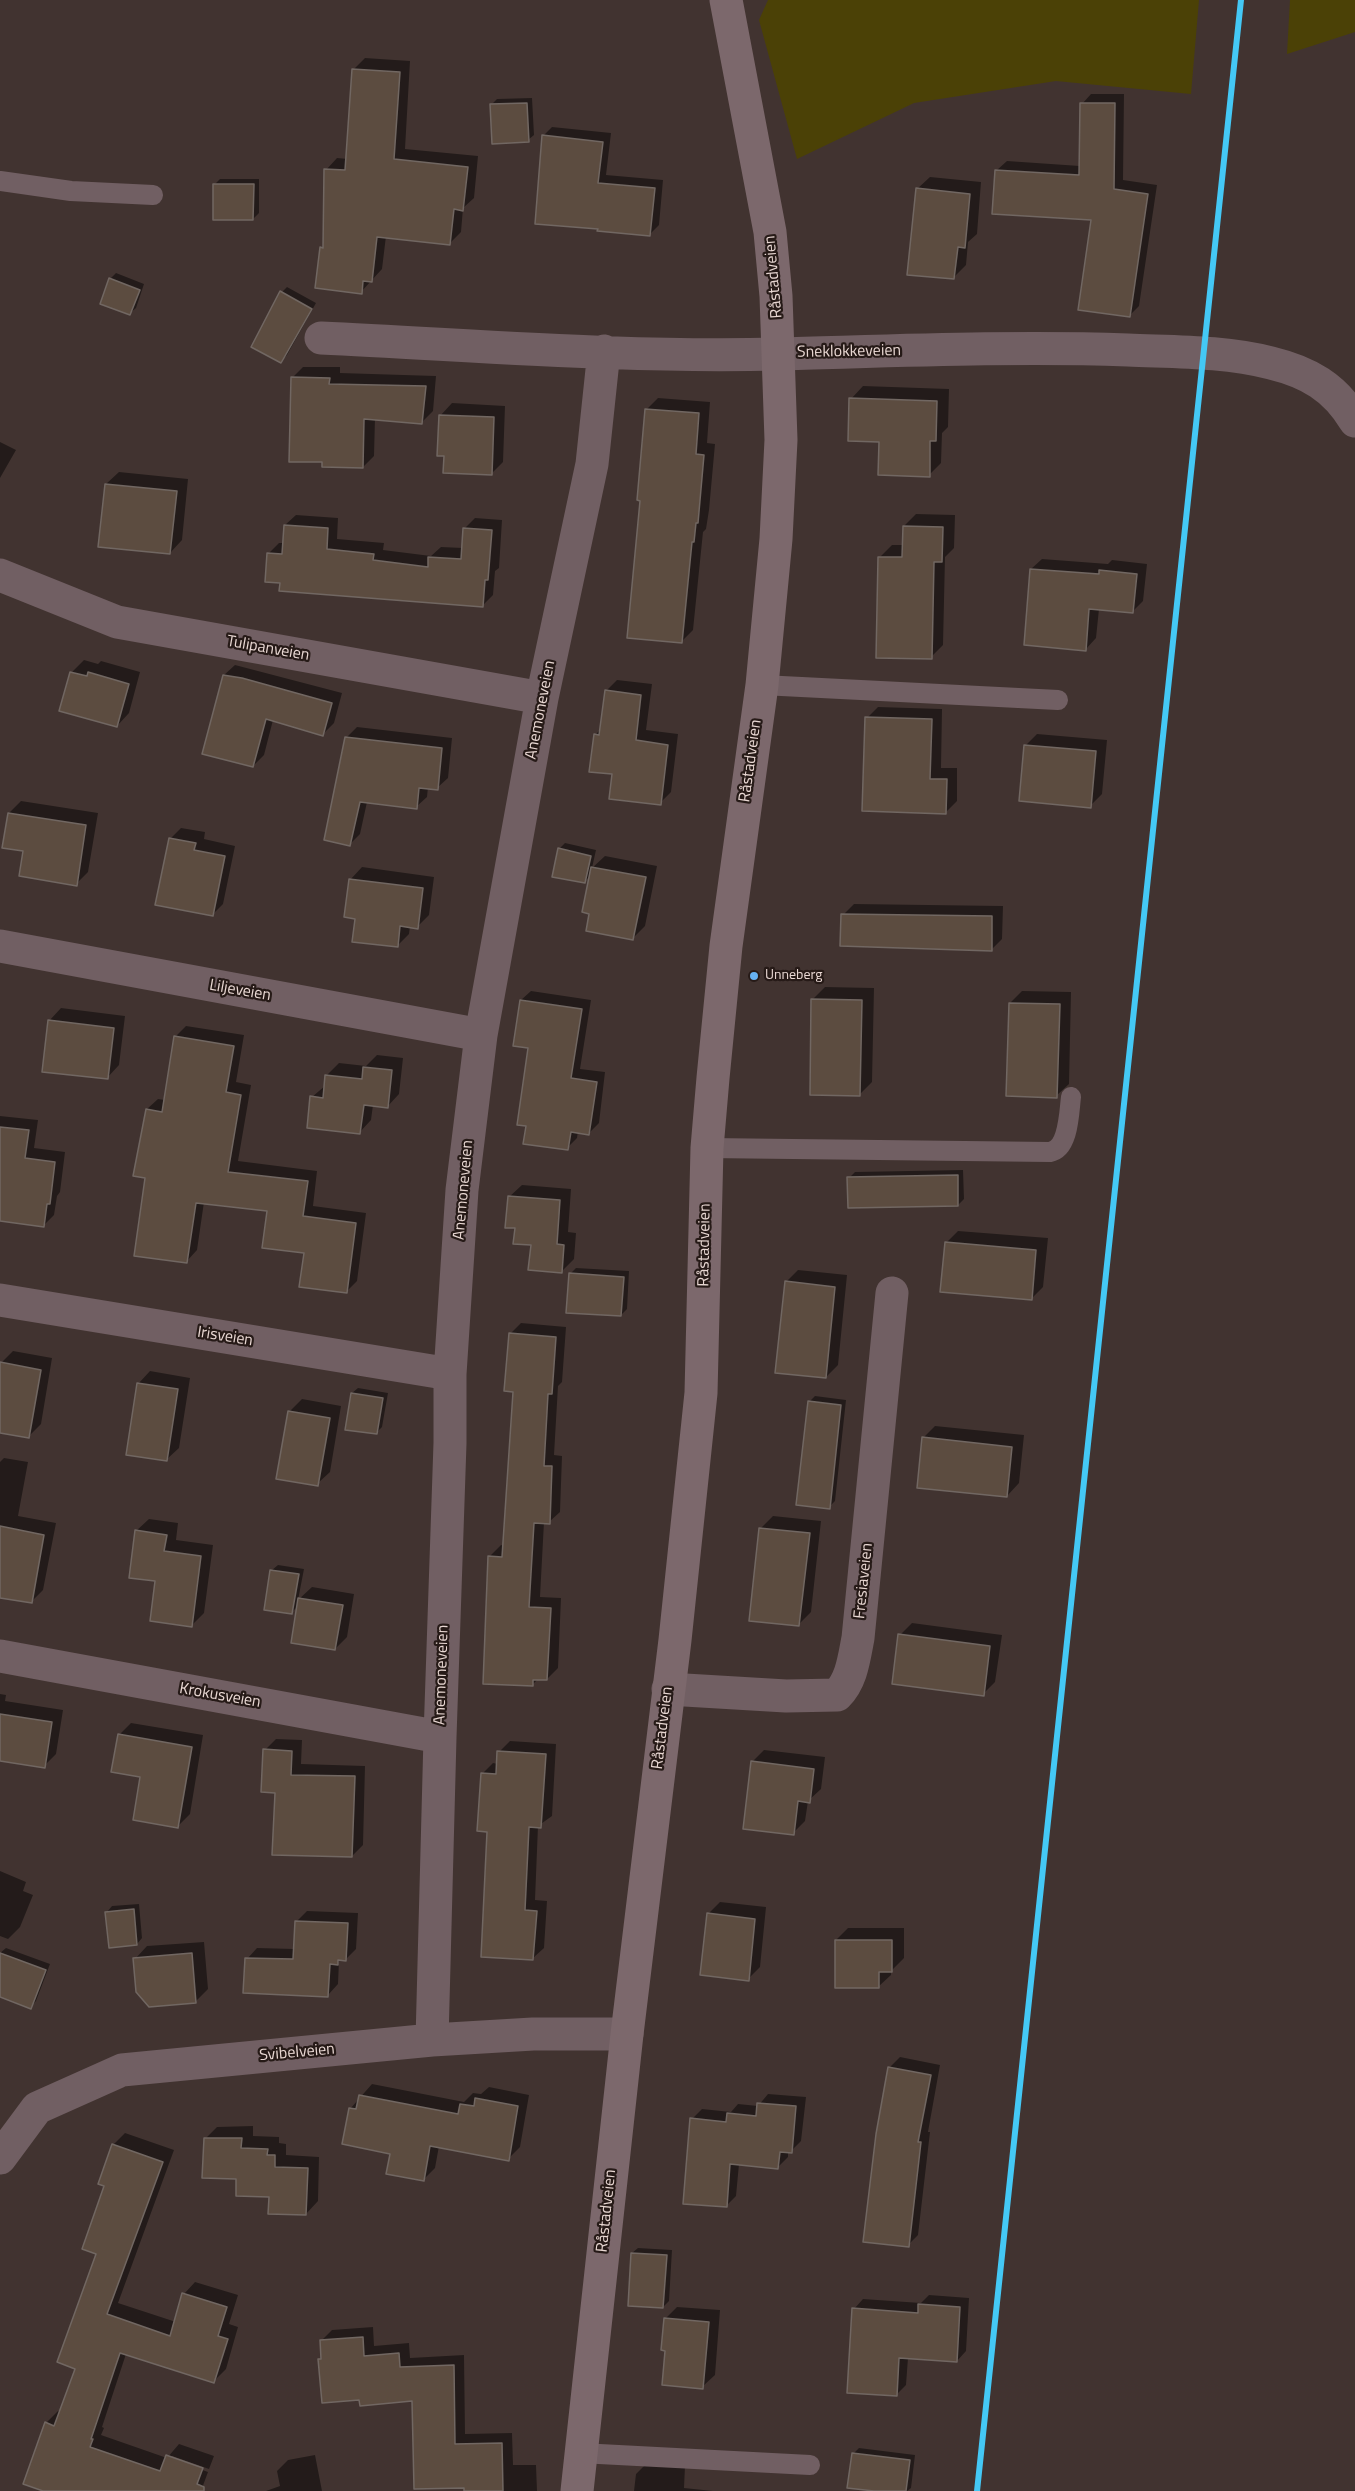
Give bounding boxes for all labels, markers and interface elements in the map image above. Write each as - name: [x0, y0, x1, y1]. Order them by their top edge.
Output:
- street label: Råstadveien: [761, 235, 787, 319]
- street label: Sneklokkeveien: [797, 341, 901, 363]
- street label: Tulipanveien: [225, 632, 311, 666]
- street label: Anemoneveien: [522, 659, 560, 761]
- street label: Råstadveien: [736, 718, 766, 804]
- place label: Unneberg: [765, 968, 822, 984]
- marker: Unneberg: [748, 970, 760, 982]
- street label: Liljeveien: [208, 976, 272, 1006]
- street label: Anemoneveien: [450, 1139, 478, 1241]
- street label: Råstadveien: [695, 1203, 715, 1287]
- street label: Irisveien: [196, 1323, 254, 1351]
- street label: Fresiaveien: [850, 1542, 878, 1620]
- street label: Anemoneveien: [431, 1625, 453, 1725]
- street label: Krokusveien: [178, 1679, 262, 1713]
- street label: Råstadveien: [648, 1686, 678, 1770]
- street label: Svibelveien: [258, 2040, 336, 2066]
- street label: Råstadveien: [593, 2169, 621, 2253]

